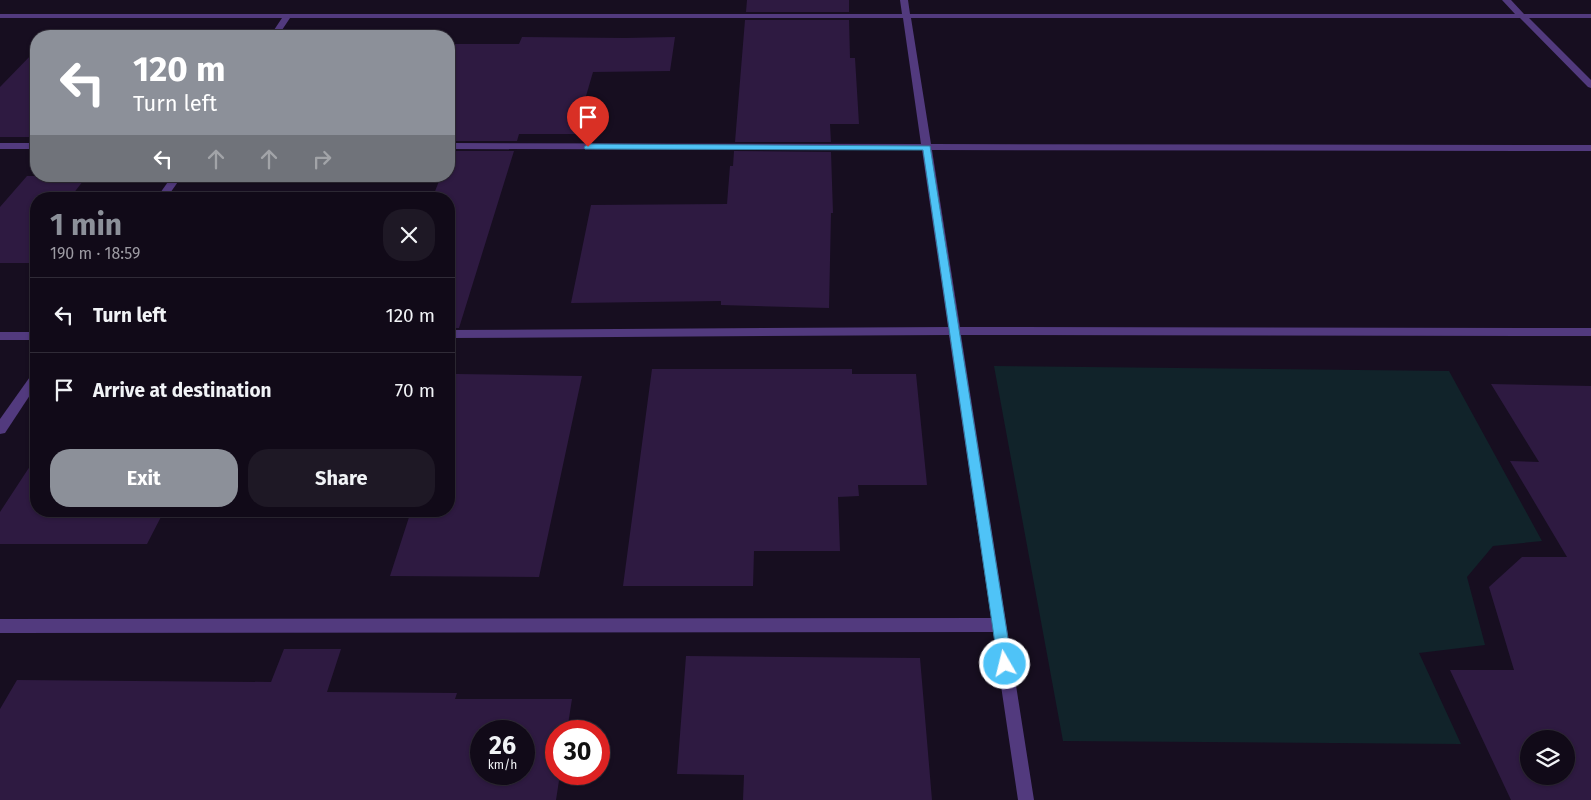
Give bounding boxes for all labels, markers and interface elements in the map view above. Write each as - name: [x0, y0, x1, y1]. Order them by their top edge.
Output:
- text: 120 m: [133, 48, 226, 90]
- icon: left: [50, 50, 115, 115]
- text: Turn left: [133, 90, 217, 117]
- pin: [567, 96, 609, 147]
- icon: arrive: [574, 103, 602, 131]
- icon: left: [149, 145, 177, 173]
- icon: ahead: [202, 145, 230, 173]
- icon: ahead: [255, 145, 283, 173]
- icon: right: [308, 145, 336, 173]
- text: 1 min: [50, 207, 122, 243]
- button: close: [383, 209, 435, 261]
- text: 190 m · 18:59: [50, 244, 140, 263]
- icon: left: [50, 301, 78, 329]
- text: Turn left: [93, 304, 167, 327]
- text: 120 m: [385, 304, 435, 327]
- icon: arrive: [50, 376, 78, 404]
- text: Arrive at destination: [93, 379, 272, 402]
- text: 70 m: [395, 379, 435, 402]
- button: Exit: [50, 449, 238, 507]
- button: Share: [248, 449, 435, 507]
- position arrow: [978, 637, 1030, 689]
- speed limit sign: 30: [545, 720, 610, 785]
- map controls: [1520, 730, 1575, 785]
- button: layers: [1520, 730, 1575, 785]
- text: 26: [489, 731, 516, 761]
- text: km/h: [488, 758, 517, 772]

